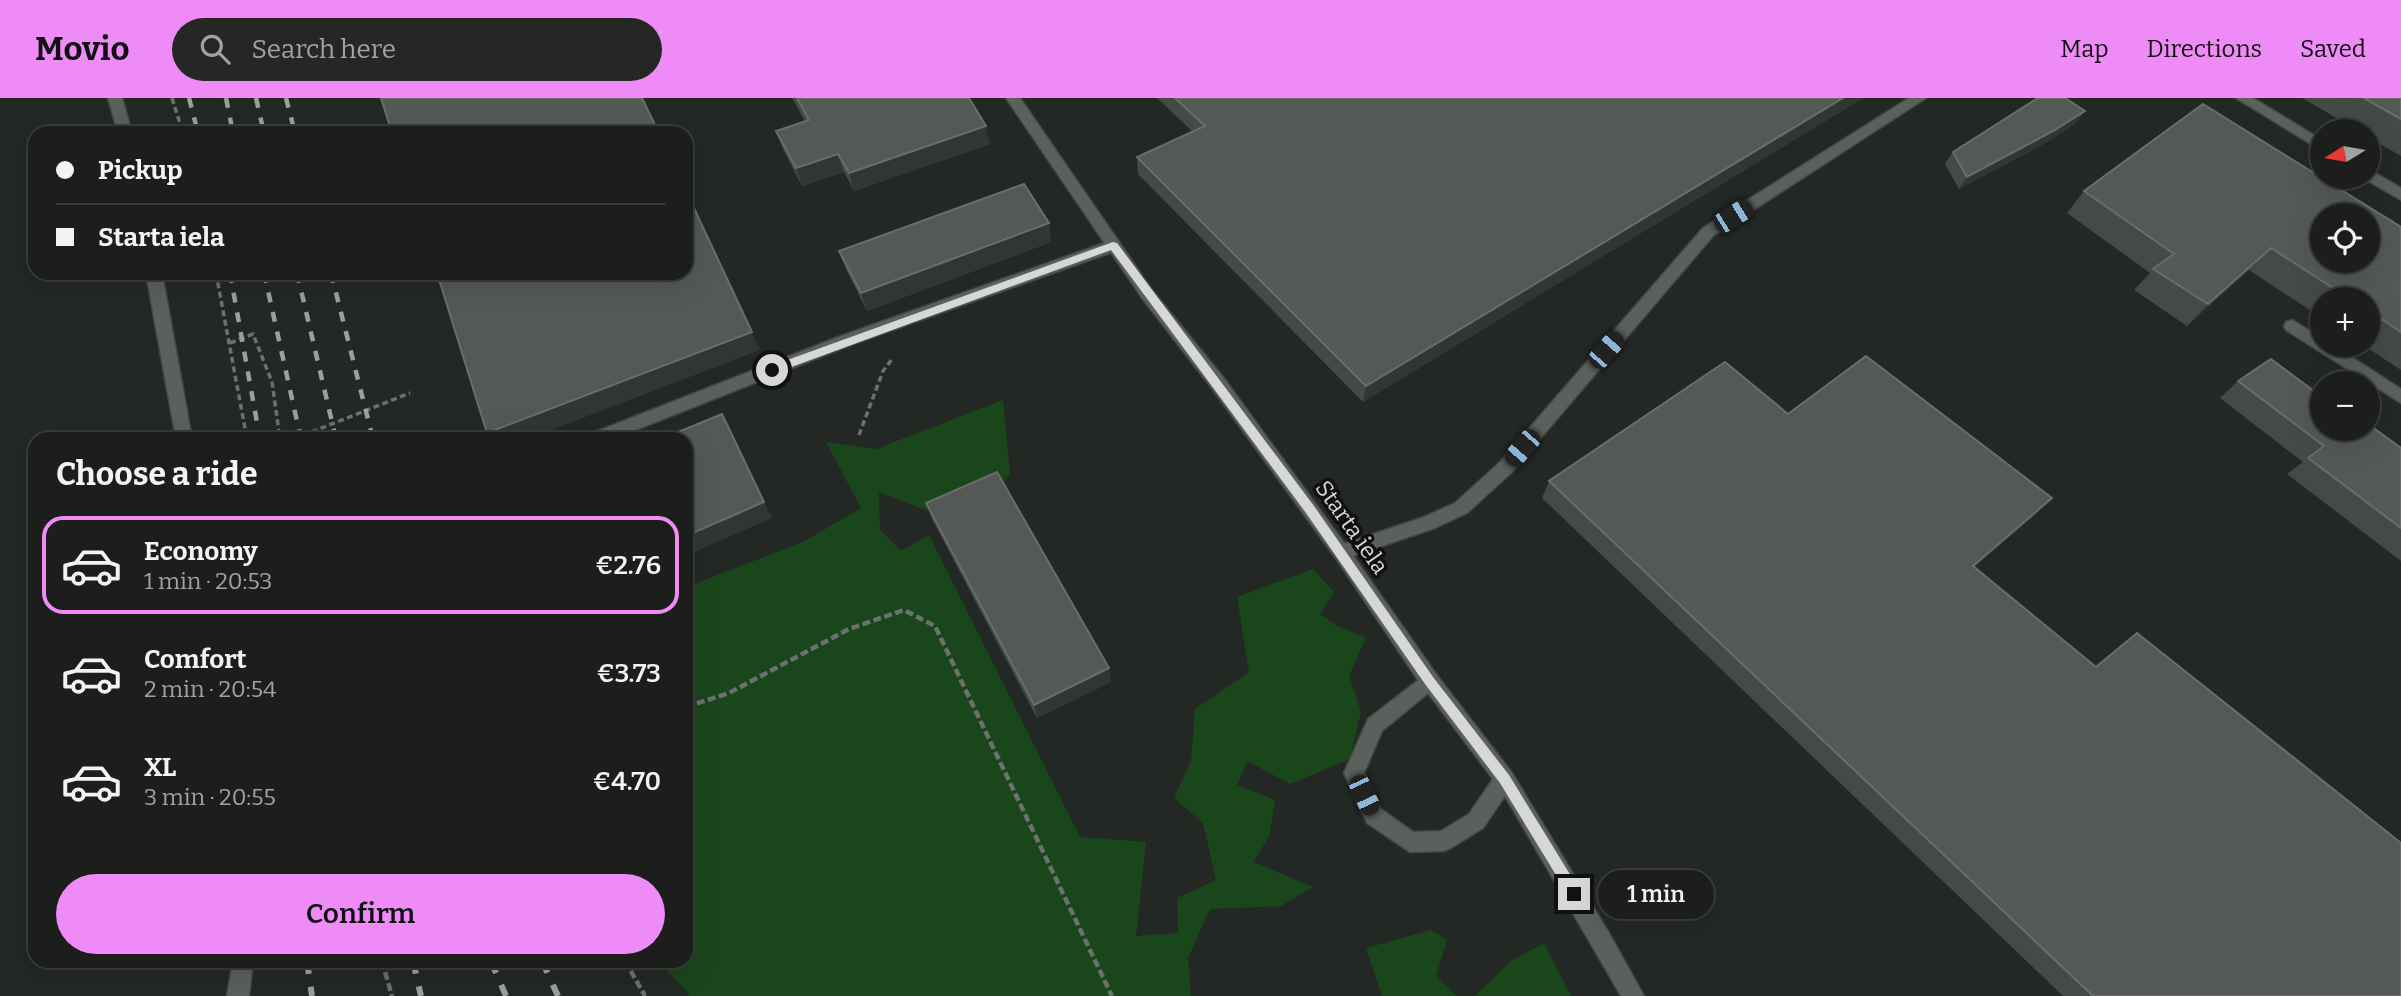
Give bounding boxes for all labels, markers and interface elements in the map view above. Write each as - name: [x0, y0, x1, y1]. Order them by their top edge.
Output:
- search box: [172, 18, 662, 81]
- text: Movio: [35, 29, 130, 69]
- icon: search: [196, 30, 234, 68]
- text: Search here: [252, 34, 396, 65]
- text: Map: [2060, 35, 2109, 63]
- text: Directions: [2147, 35, 2262, 63]
- text: Saved: [2300, 35, 2366, 63]
- north arrow: [2310, 119, 2380, 189]
- map controls: [2310, 119, 2380, 441]
- text: Pickup: [98, 155, 183, 186]
- car: [1710, 196, 1757, 236]
- button: locate: [2310, 203, 2380, 273]
- text: Starta iela: [98, 222, 225, 253]
- button: +: [2310, 287, 2380, 357]
- car: [1585, 327, 1628, 373]
- route start: [756, 354, 788, 386]
- button: −: [2310, 371, 2380, 441]
- car: [1501, 425, 1544, 471]
- text: Choose a ride: [56, 455, 257, 493]
- street label: Starta iela: [1310, 475, 1395, 580]
- icon: car: [60, 534, 123, 597]
- text: Economy: [144, 536, 258, 567]
- text: €2.76: [595, 550, 661, 581]
- text: 1 min · 20:53: [144, 567, 272, 595]
- icon: car: [60, 642, 123, 705]
- text: Comfort: [144, 644, 247, 675]
- text: €3.73: [596, 658, 661, 689]
- text: 2 min · 20:54: [144, 675, 276, 703]
- icon: car: [60, 750, 123, 813]
- text: XL: [144, 752, 176, 783]
- text: €4.70: [593, 766, 661, 797]
- car: [1346, 772, 1383, 818]
- text: 3 min · 20:55: [144, 783, 276, 811]
- callout: 1 min: [1598, 870, 1714, 918]
- button: Confirm: [56, 874, 665, 954]
- route end: [1558, 878, 1590, 910]
- text: 1 min: [1627, 880, 1685, 908]

